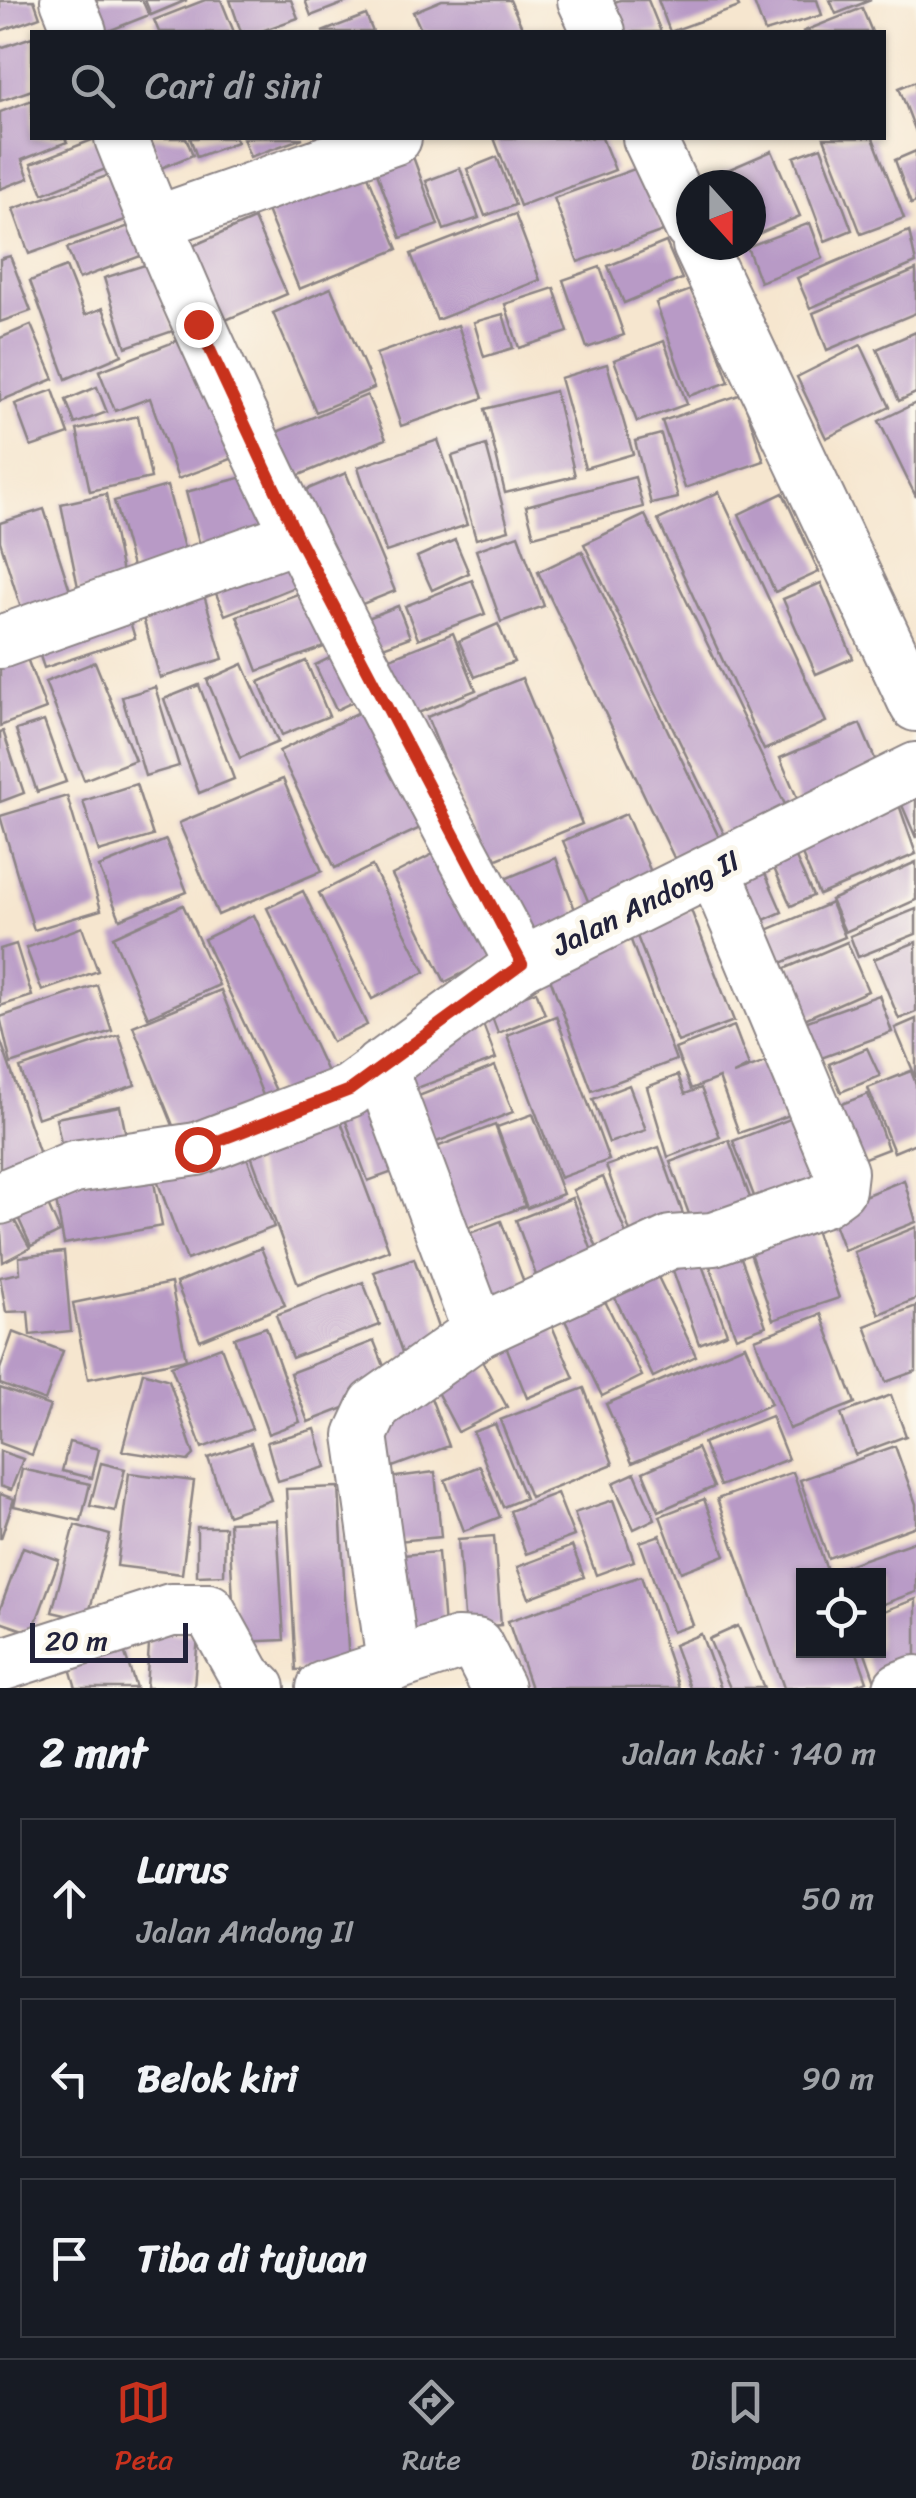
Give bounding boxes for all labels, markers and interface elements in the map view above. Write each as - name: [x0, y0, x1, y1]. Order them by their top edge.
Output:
- search box: [30, 30, 886, 140]
- text: Cari di sini: [145, 52, 321, 119]
- icon: search: [65, 58, 120, 113]
- north arrow: [676, 170, 766, 260]
- route end: [176, 302, 222, 348]
- street label: Jalan Andong II: [542, 834, 749, 972]
- route start: [175, 1127, 221, 1173]
- map controls: [796, 1568, 886, 1658]
- button: locate: [796, 1568, 886, 1658]
- text: 20 m: [45, 1616, 108, 1665]
- scale bar: [30, 1618, 188, 1662]
- text: 2 mnt: [40, 1716, 147, 1790]
- text: Jalan kaki · 140 m: [623, 1725, 876, 1782]
- text: Lurus: [137, 1836, 228, 1903]
- text: 50 m: [801, 1870, 874, 1927]
- icon: ahead: [42, 1871, 97, 1926]
- text: Jalan Andong II: [137, 1903, 354, 1960]
- text: Belok kiri: [137, 2045, 297, 2112]
- text: 90 m: [801, 2050, 874, 2107]
- icon: left: [42, 2051, 97, 2106]
- text: Tiba di tujuan: [137, 2225, 367, 2292]
- icon: arrive: [42, 2231, 97, 2286]
- tab: Peta: [115, 2375, 173, 2484]
- tab: Rute: [402, 2375, 461, 2484]
- tab: Disimpan: [691, 2375, 801, 2484]

